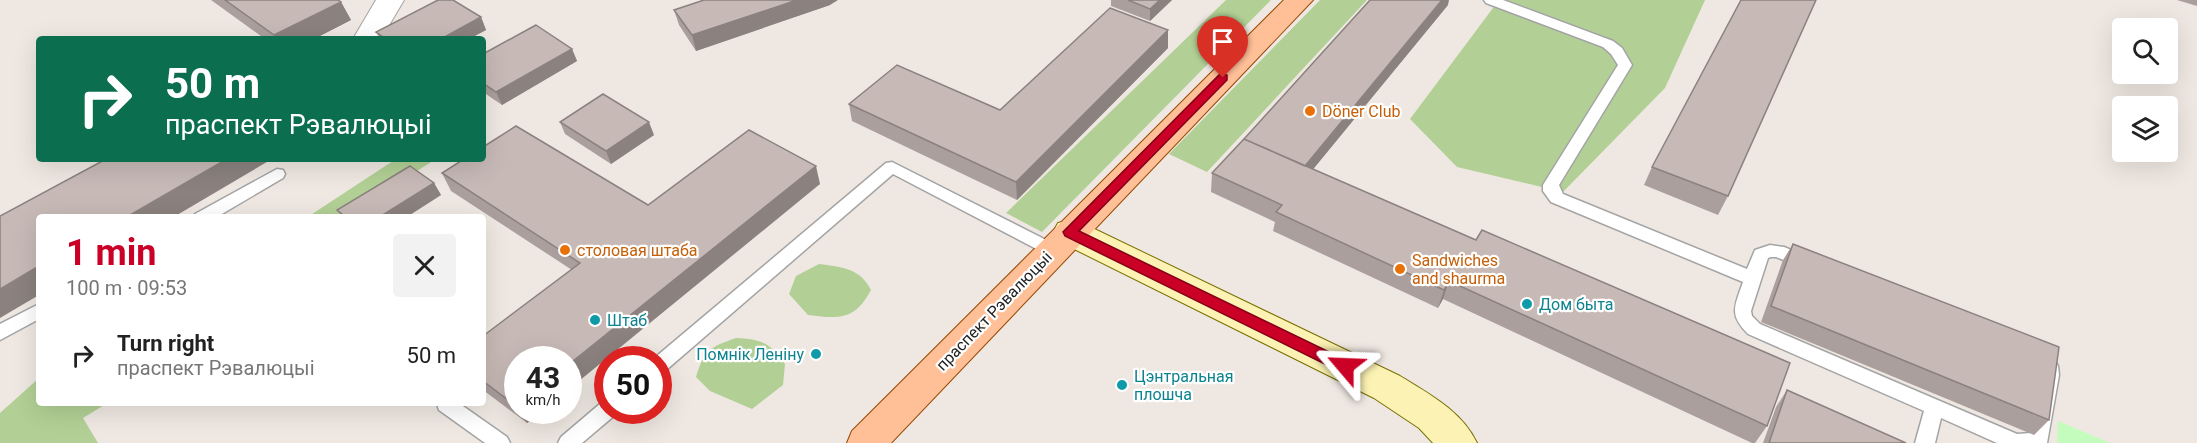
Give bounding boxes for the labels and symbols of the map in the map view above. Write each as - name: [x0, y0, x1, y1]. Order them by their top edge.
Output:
- pin: [1197, 16, 1248, 78]
- place label: Döner Club: [1322, 102, 1400, 121]
- marker: Döner Club: [1303, 104, 1317, 118]
- place label: столовая штаба: [577, 241, 698, 260]
- marker: столовая штаба: [558, 243, 572, 257]
- street label: праспект Рэвалюцыі: [932, 248, 1056, 374]
- place label: Sandwiches and shaurma: [1412, 251, 1505, 288]
- marker: Sandwiches and shaurma: [1393, 262, 1407, 276]
- place label: Дом быта: [1539, 295, 1614, 314]
- marker: Дом быта: [1520, 297, 1534, 311]
- place label: Штаб: [607, 311, 647, 330]
- marker: Штаб: [588, 313, 602, 327]
- position arrow: [1313, 334, 1377, 398]
- place label: Помнік Леніну: [696, 345, 804, 364]
- speed limit sign: 50: [594, 346, 672, 424]
- marker: Помнік Леніну: [809, 347, 823, 361]
- place label: Цэнтральная плошча: [1134, 367, 1234, 404]
- marker: Цэнтральная плошча: [1115, 378, 1129, 392]

